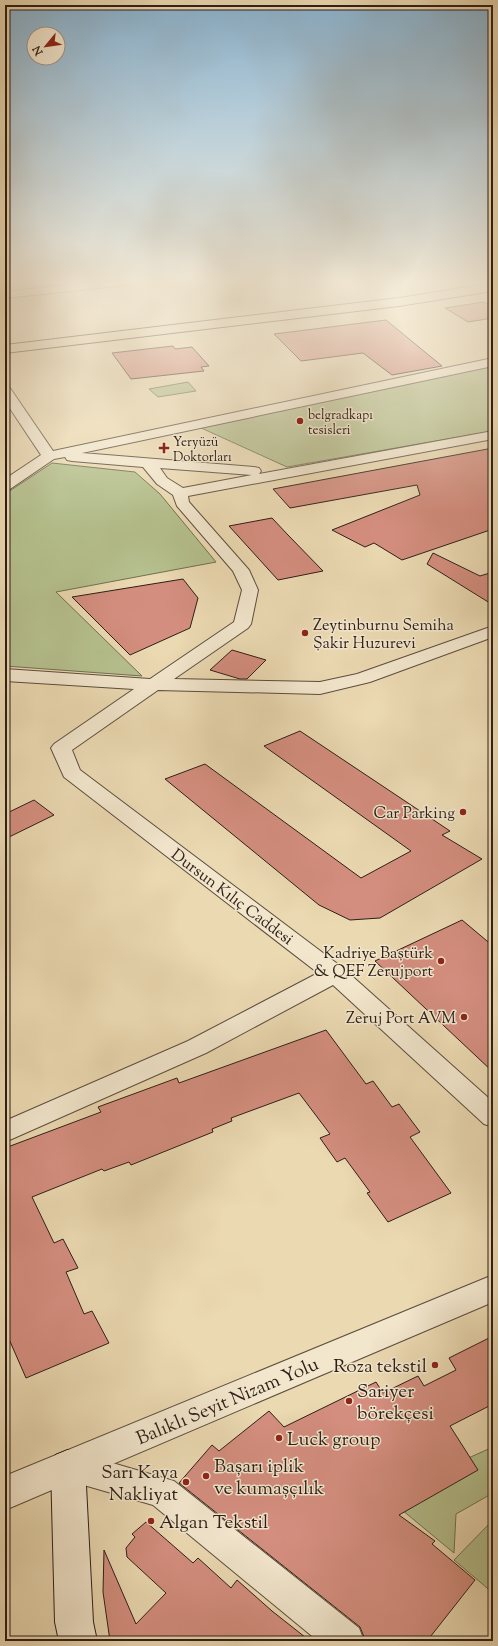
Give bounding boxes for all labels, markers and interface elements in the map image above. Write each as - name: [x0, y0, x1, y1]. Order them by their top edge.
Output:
- north arrow: [26, 26, 66, 66]
- text: N: [29, 42, 48, 59]
- place label: belgradkapı tesisleri: [308, 407, 373, 440]
- marker: belgradkapı tesisleri: [295, 416, 305, 426]
- place label: Yeryüzü Doktorları: [173, 434, 232, 467]
- marker: Yeryüzü Doktorları: [158, 442, 170, 454]
- place label: Zeytinburnu Semiha Şakir Huzurevi: [313, 615, 455, 656]
- marker: Zeytinburnu Semiha Şakir Huzurevi: [300, 628, 310, 638]
- place label: Car Parking: [374, 803, 455, 826]
- marker: Car Parking: [458, 807, 468, 817]
- street label: Dursun Kılıç Caddesi: [166, 844, 298, 952]
- place label: Kadriye Baştürk & QEF Zerujport: [314, 943, 434, 984]
- marker: Kadriye Baştürk & QEF Zerujport: [436, 956, 446, 966]
- place label: Zeruj Port AVM: [346, 1008, 456, 1031]
- marker: Zeruj Port AVM: [459, 1012, 469, 1022]
- street label: Balıklı Seyit Nizam Yolu: [133, 1352, 323, 1453]
- place label: Roza tekstil: [333, 1354, 427, 1381]
- marker: Roza tekstil: [430, 1360, 440, 1370]
- place label: Sariyer börekçesi: [357, 1379, 434, 1428]
- marker: Sariyer börekçesi: [344, 1396, 354, 1406]
- place label: Luck group: [287, 1427, 381, 1454]
- marker: Luck group: [274, 1433, 284, 1443]
- place label: Başarı iplik ve kumaşçılık: [214, 1454, 325, 1503]
- place label: Sarı Kaya Nakliyat: [101, 1460, 179, 1509]
- marker: Başarı iplik ve kumaşçılık: [201, 1471, 211, 1481]
- marker: Sarı Kaya Nakliyat: [181, 1477, 191, 1487]
- place label: Algan Tekstil: [159, 1510, 268, 1537]
- marker: Algan Tekstil: [146, 1516, 156, 1526]

